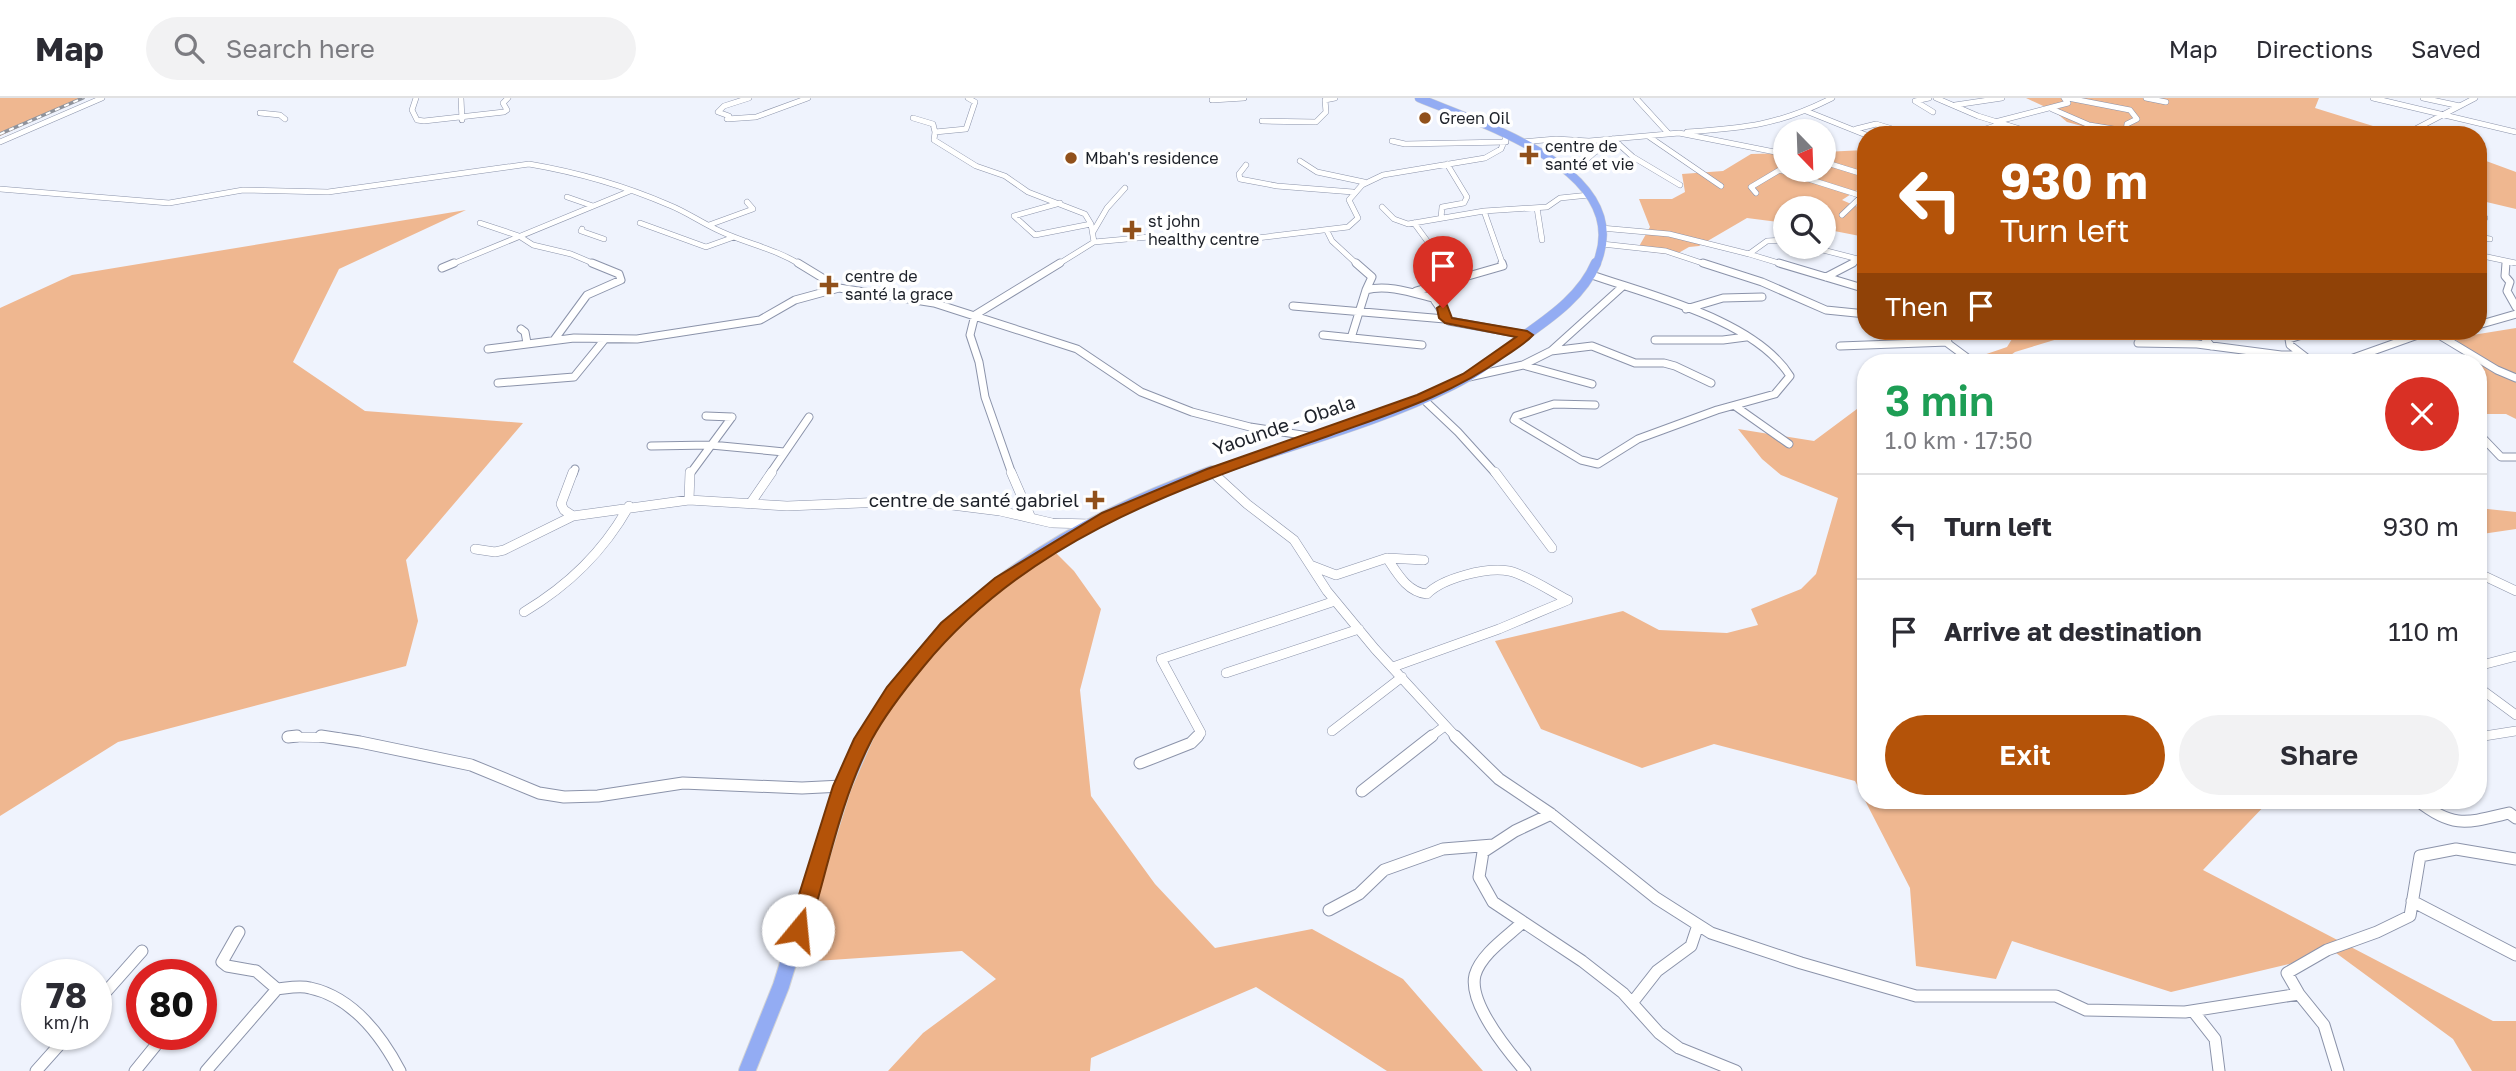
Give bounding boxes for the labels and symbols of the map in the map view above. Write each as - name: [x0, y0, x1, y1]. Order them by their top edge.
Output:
- place label: Green Oil: [1439, 108, 1510, 128]
- marker: Green Oil: [1417, 110, 1433, 126]
- north arrow: [1773, 119, 1836, 182]
- place label: centre de santé et vie: [1545, 136, 1634, 174]
- marker: centre de santé et vie: [1519, 145, 1539, 165]
- place label: Mbah's residence: [1085, 148, 1218, 168]
- marker: Mbah's residence: [1063, 150, 1079, 166]
- place label: st john healthy centre: [1148, 211, 1259, 249]
- marker: st john healthy centre: [1122, 220, 1142, 240]
- pin: [1413, 236, 1473, 308]
- place label: centre de santé la grace: [845, 266, 953, 304]
- marker: centre de santé la grace: [819, 275, 839, 295]
- street label: Yaounde - Obala: [1210, 389, 1358, 460]
- place label: centre de santé gabriel: [869, 488, 1079, 511]
- marker: centre de santé gabriel: [1085, 490, 1105, 510]
- position arrow: [761, 893, 835, 967]
- speed limit sign: 80: [126, 959, 217, 1050]

